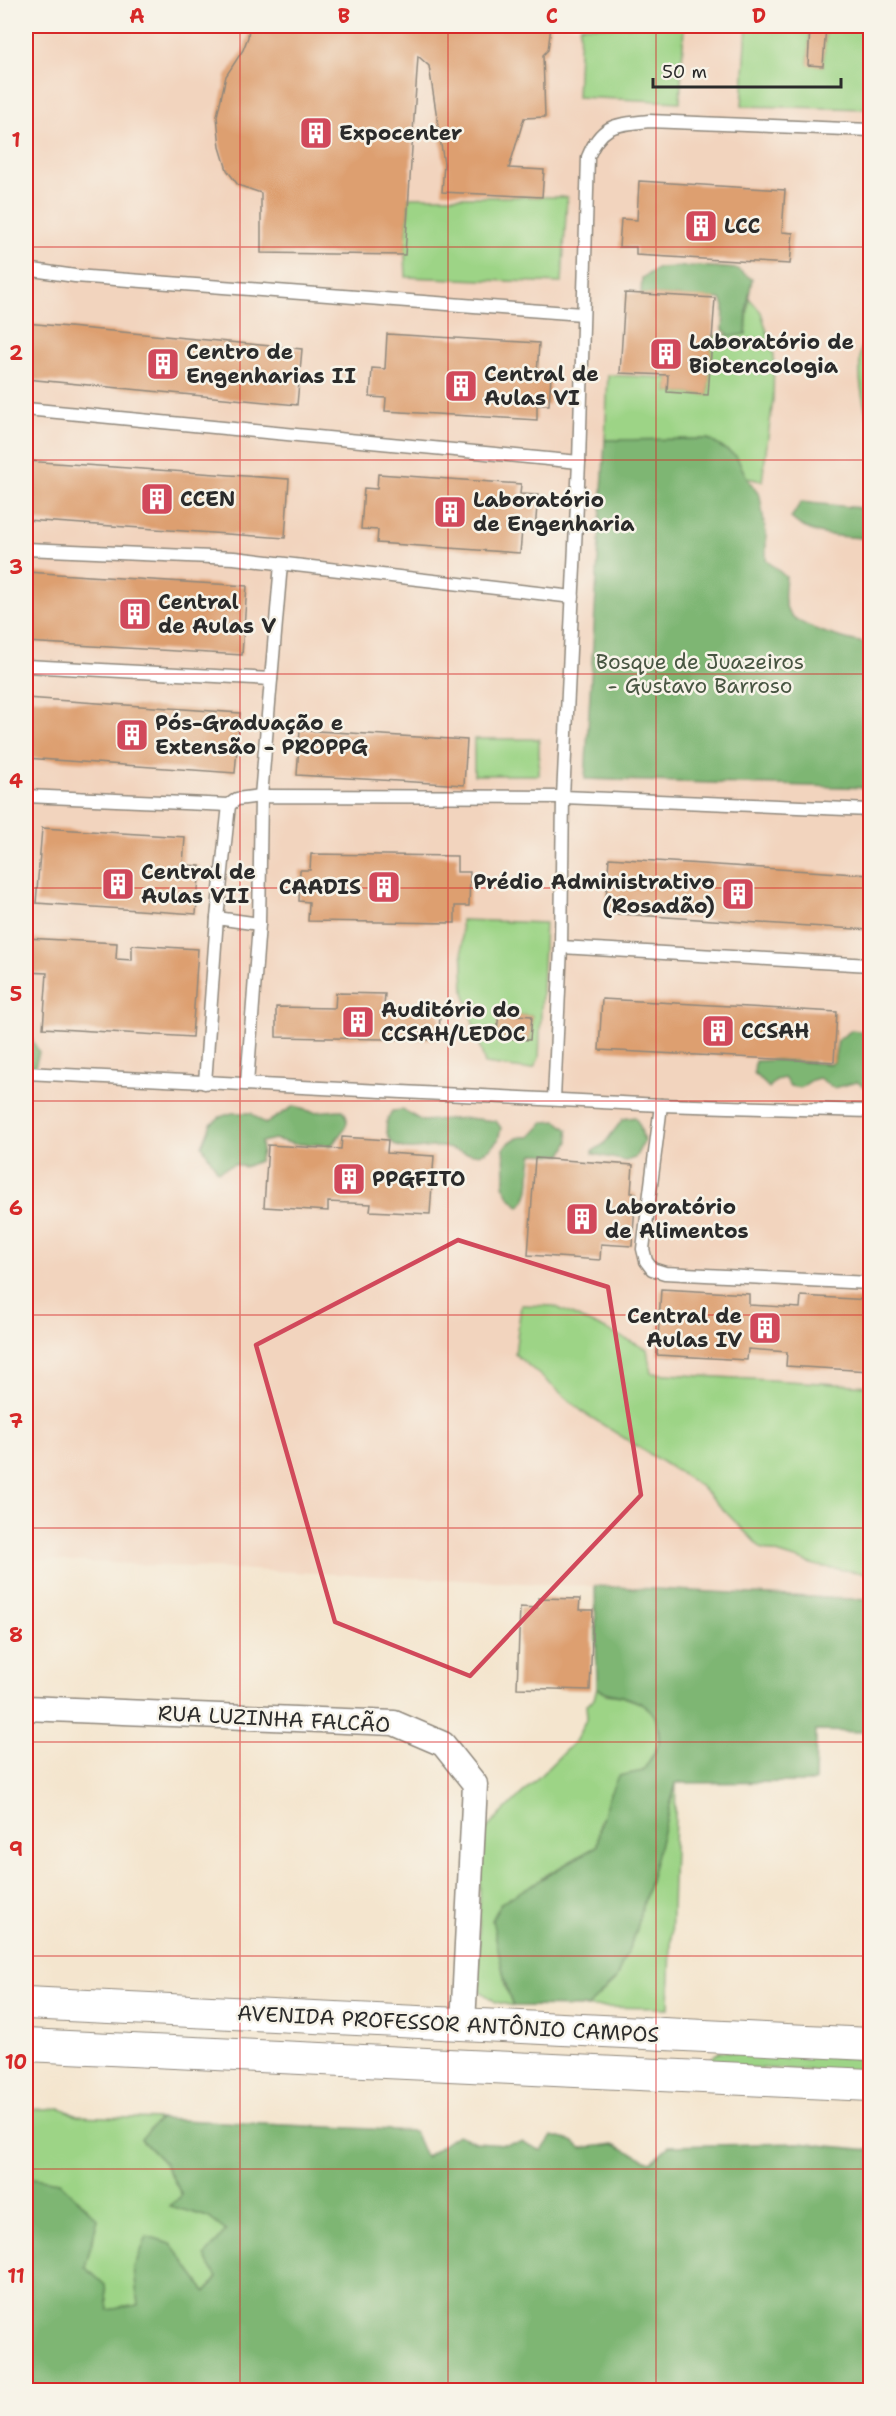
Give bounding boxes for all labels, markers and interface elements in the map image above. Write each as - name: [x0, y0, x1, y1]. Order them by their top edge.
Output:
- text: A: [129, 3, 145, 29]
- text: B: [338, 3, 350, 29]
- text: C: [546, 3, 558, 29]
- text: D: [752, 3, 766, 29]
- scale bar: [653, 51, 840, 89]
- text: 50 m: [662, 60, 707, 84]
- building icon: Expocenter: [298, 115, 334, 151]
- place label: Expocenter: [339, 119, 462, 147]
- text: 1: [11, 127, 21, 153]
- building icon: LCC: [683, 208, 719, 244]
- place label: LCC: [724, 212, 760, 240]
- place label: Laboratório de Biotencologia: [689, 328, 854, 380]
- building icon: Laboratório de Biotencologia: [648, 336, 684, 372]
- place label: Centro de Engenharias II: [186, 338, 356, 390]
- text: 2: [9, 340, 23, 366]
- building icon: Centro de Engenharias II: [145, 346, 181, 382]
- place label: Central de Aulas VI: [484, 360, 599, 412]
- building icon: Central de Aulas VI: [443, 368, 479, 404]
- building icon: CCEN: [139, 481, 175, 517]
- place label: CCEN: [180, 485, 235, 513]
- place label: Laboratório de Engenharia: [473, 486, 635, 538]
- building icon: Laboratório de Engenharia: [432, 494, 468, 530]
- text: 3: [9, 554, 23, 580]
- place label: Central de Aulas V: [158, 588, 276, 640]
- building icon: Central de Aulas V: [117, 596, 153, 632]
- park label: Bosque de Juazeiros - Gustavo Barroso: [596, 648, 804, 700]
- place label: Pós-Graduação e Extensão - PROPPG: [155, 709, 368, 761]
- building icon: Pós-Graduação e Extensão - PROPPG: [114, 717, 150, 753]
- text: 4: [9, 768, 23, 794]
- place label: Central de Aulas VII: [141, 858, 256, 910]
- building icon: Central de Aulas VII: [100, 866, 136, 902]
- place label: Prédio Administrativo (Rosadão): [473, 868, 715, 920]
- building icon: CAADIS: [366, 869, 402, 905]
- place label: CAADIS: [279, 873, 361, 901]
- building icon: Prédio Administrativo (Rosadão): [720, 876, 756, 912]
- text: 5: [10, 981, 22, 1007]
- place label: Auditório do CCSAH/LEDOC: [381, 996, 526, 1048]
- building icon: Auditório do CCSAH/LEDOC: [340, 1004, 376, 1040]
- building icon: CCSAH: [700, 1013, 736, 1049]
- place label: CCSAH: [741, 1017, 809, 1045]
- building icon: PPGFITO: [331, 1161, 367, 1197]
- place label: PPGFITO: [372, 1165, 466, 1193]
- place label: Laboratório de Alimentos: [605, 1193, 749, 1245]
- text: 6: [9, 1195, 23, 1221]
- building icon: Laboratório de Alimentos: [564, 1201, 600, 1237]
- place label: Central de Aulas IV: [627, 1302, 742, 1354]
- building icon: Central de Aulas IV: [747, 1310, 783, 1346]
- text: 7: [9, 1408, 23, 1434]
- text: 8: [9, 1622, 23, 1648]
- street label: RUA LUZINHA FALCÃO: [157, 1698, 391, 1739]
- text: 9: [9, 1836, 23, 1862]
- street label: AVENIDA PROFESSOR ANTÔNIO CAMPOS: [236, 1998, 660, 2049]
- text: 10: [5, 2049, 27, 2075]
- text: 11: [7, 2263, 25, 2289]

